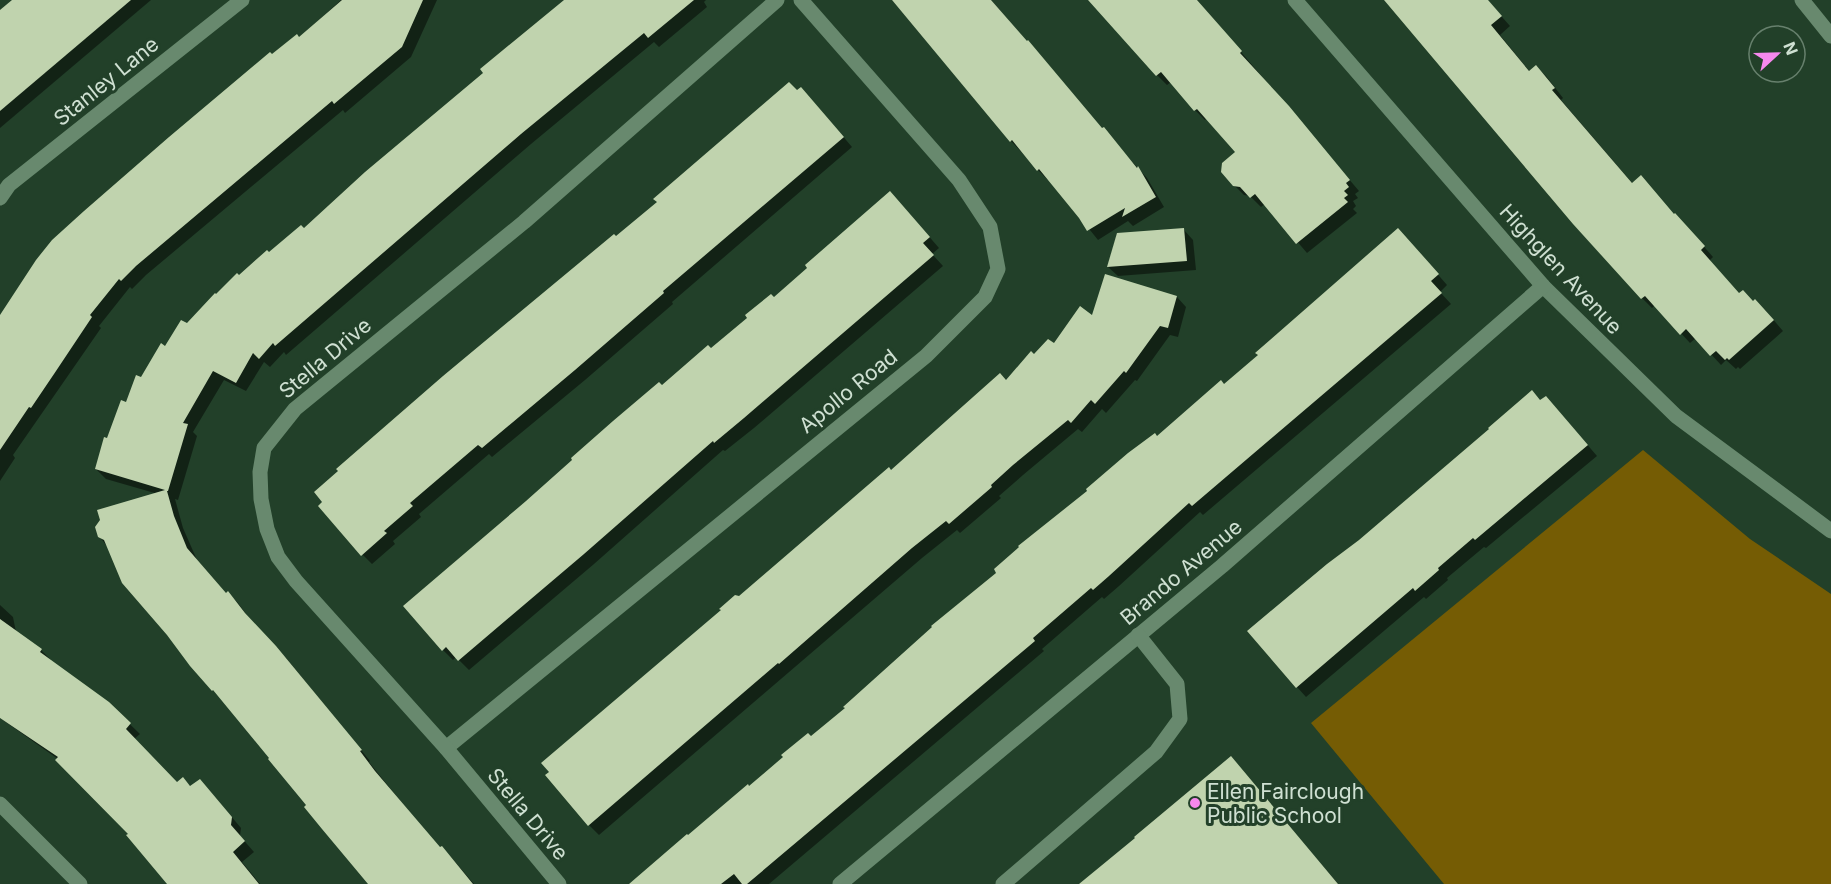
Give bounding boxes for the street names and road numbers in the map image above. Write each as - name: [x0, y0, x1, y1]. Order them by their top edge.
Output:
- street label: Stanley Lane: [49, 31, 163, 131]
- street label: Highglen Avenue: [1494, 199, 1628, 339]
- street label: Stella Drive: [274, 312, 376, 404]
- street label: Apollo Road: [794, 344, 902, 438]
- street label: Brando Avenue: [1115, 514, 1247, 630]
- street label: Stella Drive: [482, 763, 574, 865]

